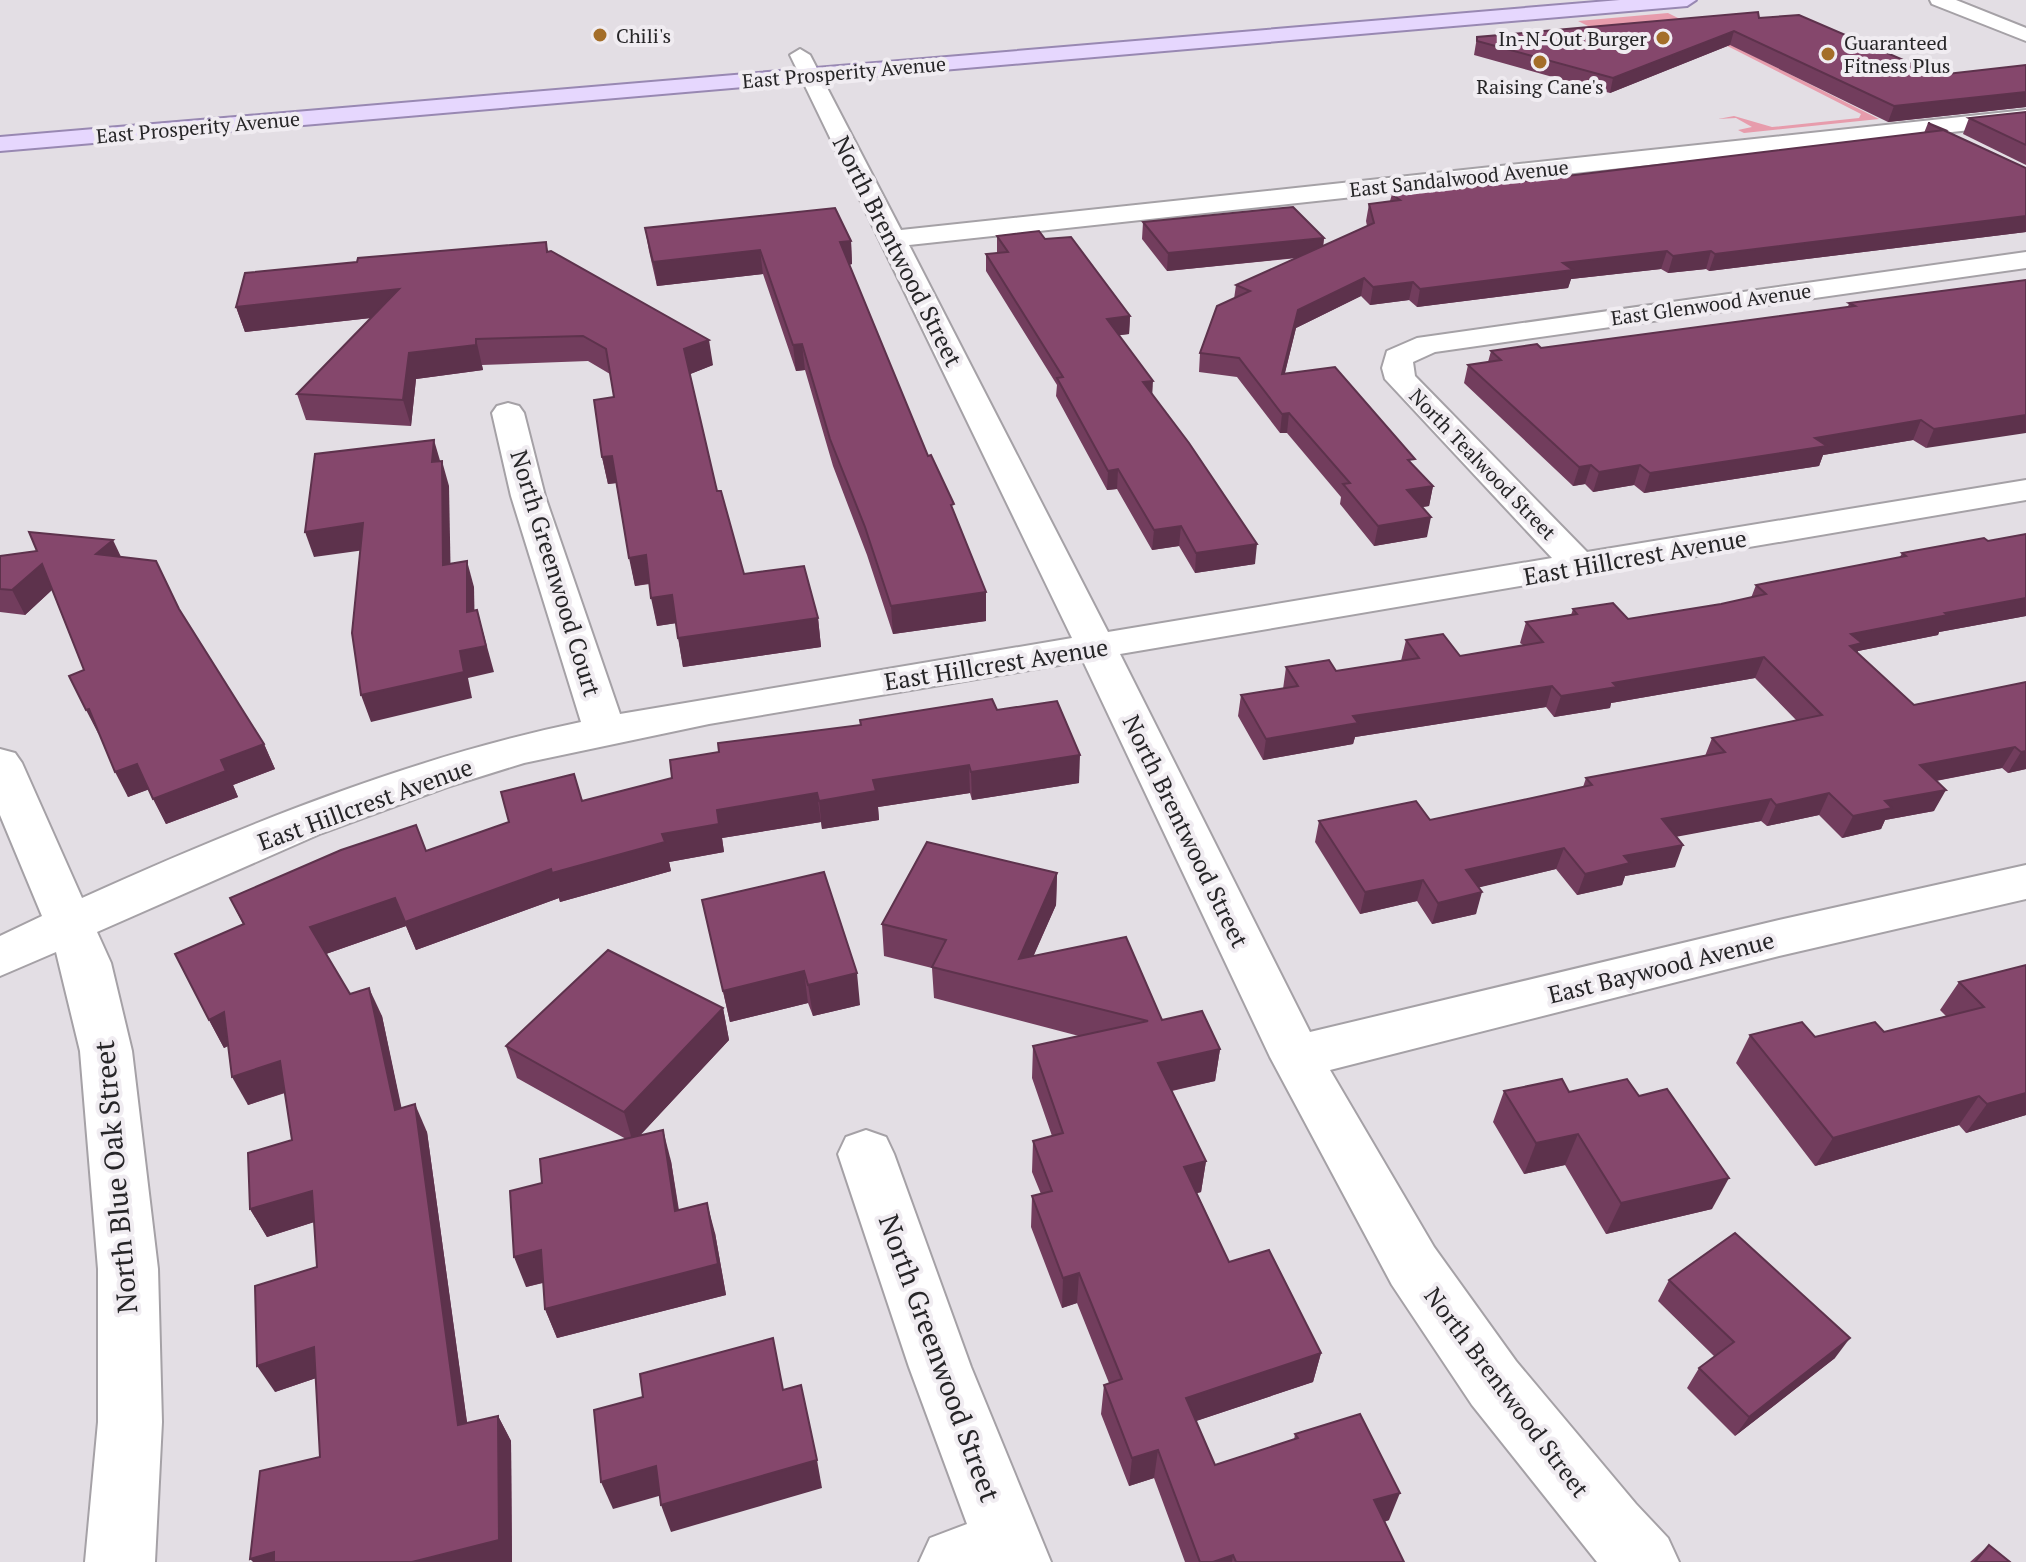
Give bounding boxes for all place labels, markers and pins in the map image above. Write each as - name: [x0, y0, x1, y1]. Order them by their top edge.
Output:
- place label: Chili's: [616, 22, 671, 49]
- place label: In-N-Out Burger: [1498, 25, 1647, 52]
- marker: Chili's: [591, 26, 609, 44]
- marker: In-N-Out Burger: [1654, 29, 1672, 47]
- place label: Guaranteed Fitness Plus: [1844, 29, 1951, 79]
- marker: Guaranteed Fitness Plus: [1819, 45, 1837, 63]
- marker: Raising Cane's: [1531, 53, 1549, 71]
- place label: Raising Cane's: [1476, 73, 1604, 100]

